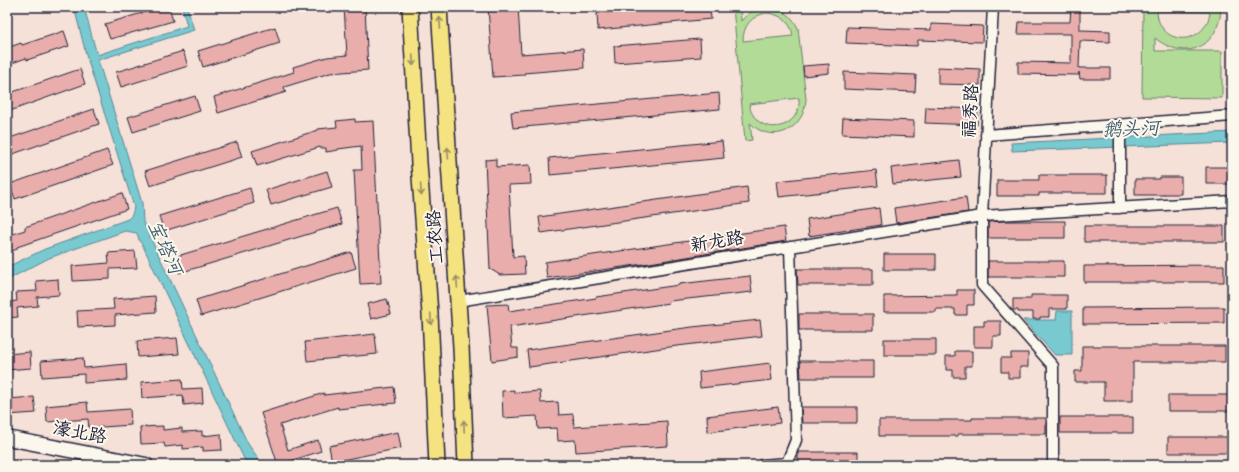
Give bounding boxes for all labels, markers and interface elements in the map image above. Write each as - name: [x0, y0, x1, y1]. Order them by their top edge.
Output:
- one-way arrow: [436, 17, 443, 30]
- one-way arrow: [410, 53, 417, 66]
- street label: 福秀路: [958, 83, 986, 139]
- water label: 鹅头河: [1102, 116, 1163, 145]
- one-way arrow: [445, 147, 452, 160]
- one-way arrow: [418, 183, 425, 196]
- street label: 工农路: [422, 209, 452, 265]
- water label: 宝塔河: [140, 216, 189, 282]
- street label: 新龙路: [689, 226, 746, 260]
- one-way arrow: [453, 276, 460, 289]
- one-way arrow: [427, 312, 434, 325]
- street label: 濠北路: [51, 416, 109, 452]
- one-way arrow: [461, 420, 468, 433]

